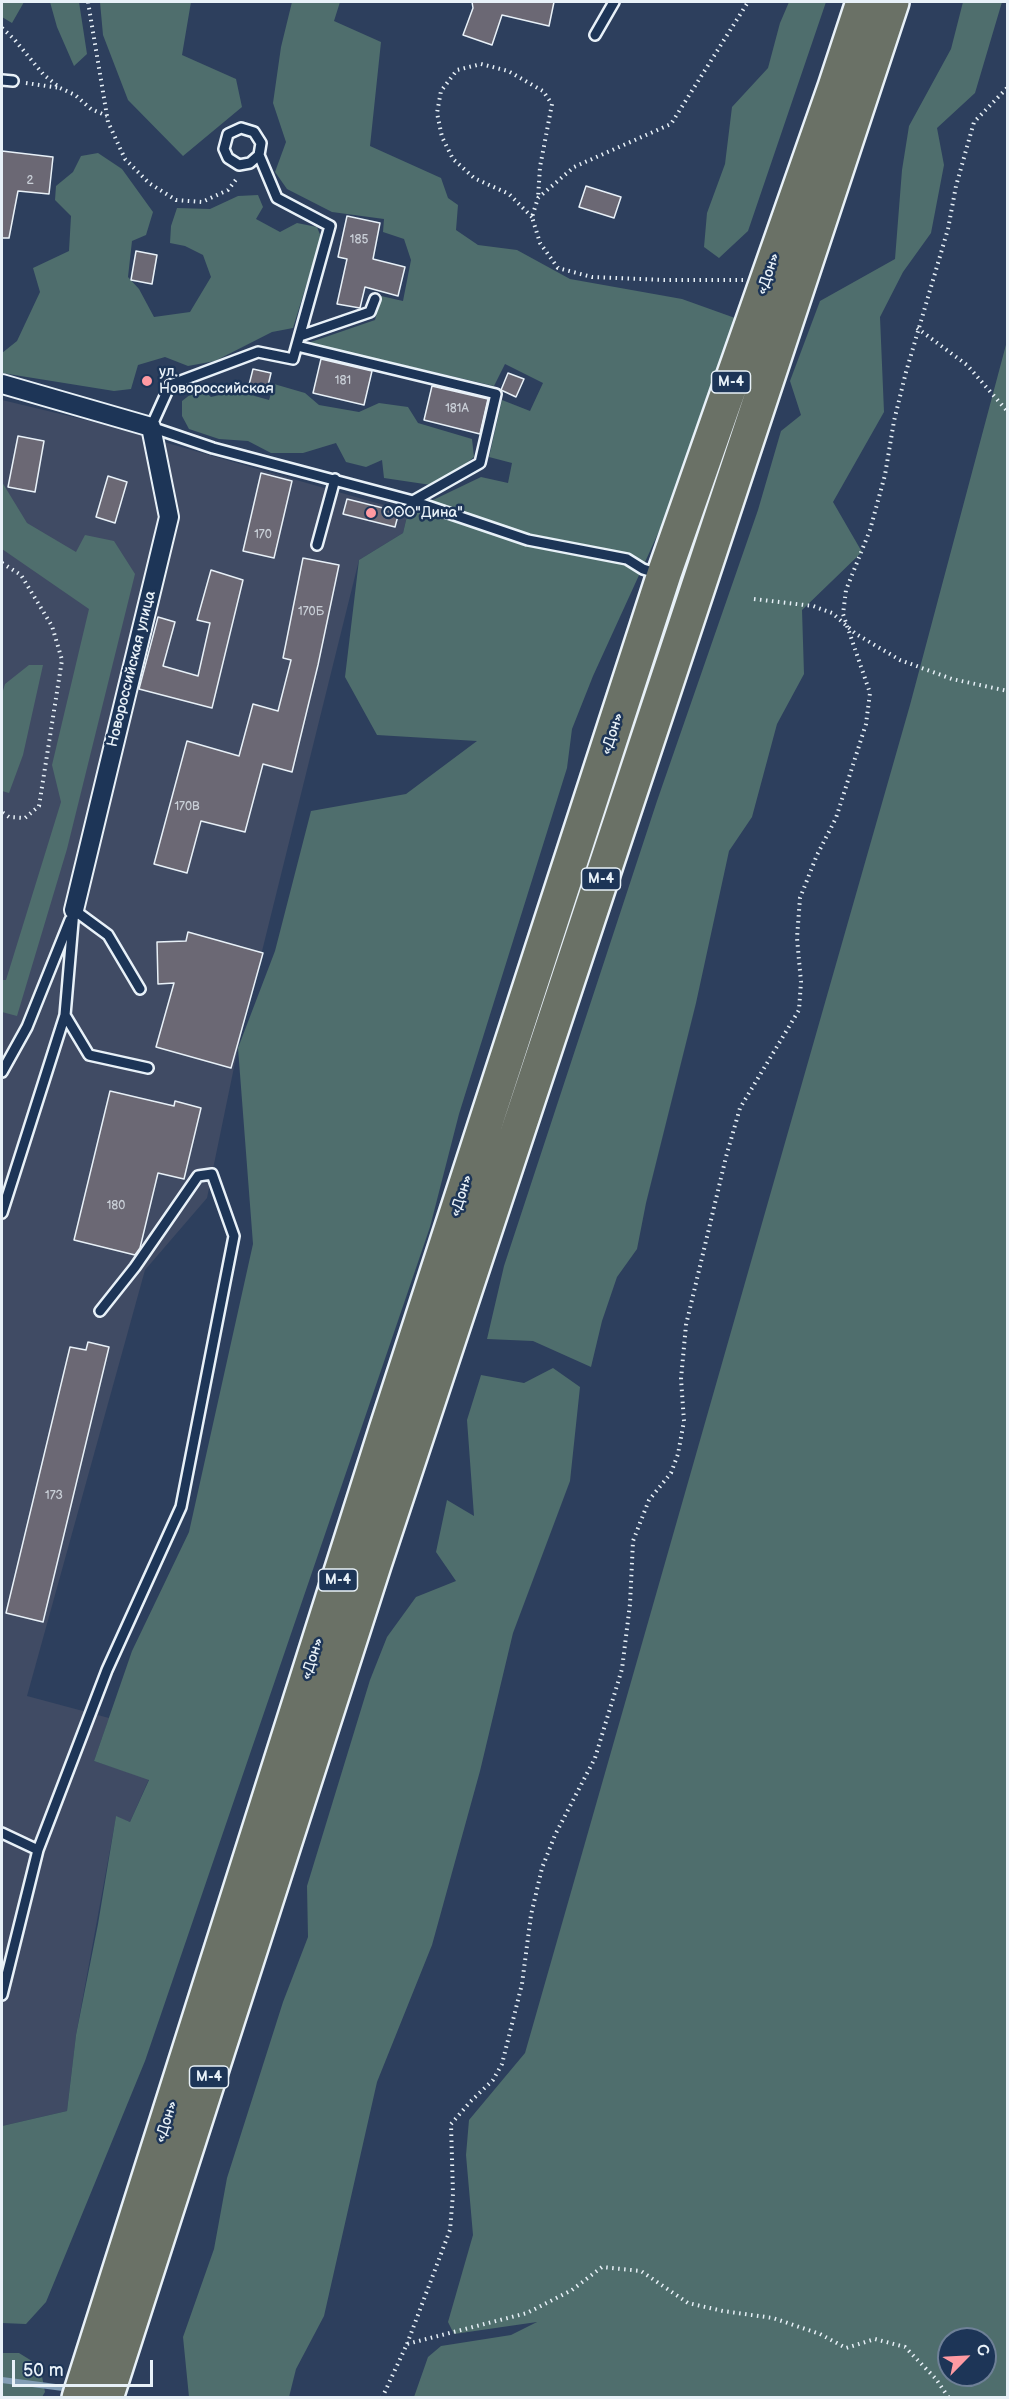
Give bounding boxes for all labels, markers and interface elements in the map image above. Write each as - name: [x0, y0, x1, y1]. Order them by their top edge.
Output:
- house number: 2: [26, 174, 34, 188]
- house number: 185: [350, 233, 368, 247]
- street label: «Дон»: [753, 251, 785, 297]
- place label: ул. Новороссийская: [159, 363, 274, 398]
- road number: М-4: [712, 371, 750, 393]
- marker: ул. Новороссийская: [140, 374, 154, 388]
- house number: 181: [335, 374, 351, 388]
- house number: 181А: [445, 402, 469, 416]
- place label: ООО"Дина": [383, 504, 463, 522]
- marker: ООО"Дина": [364, 506, 378, 520]
- house number: 170: [254, 528, 272, 542]
- street label: Новороссийская улица: [104, 589, 160, 749]
- house number: 170Б: [298, 605, 324, 619]
- street label: «Дон»: [598, 711, 628, 757]
- house number: 170В: [174, 800, 200, 814]
- road number: М-4: [582, 868, 620, 890]
- street label: «Дон»: [447, 1173, 477, 1219]
- house number: 180: [107, 1199, 125, 1213]
- house number: 173: [45, 1489, 63, 1503]
- road number: М-4: [318, 1569, 358, 1591]
- street label: «Дон»: [298, 1636, 328, 1682]
- road number: М-4: [190, 2066, 228, 2088]
- street label: «Дон»: [152, 2099, 182, 2145]
- north arrow: [937, 2327, 997, 2387]
- text: С: [971, 2341, 993, 2359]
- scale bar: [15, 2348, 156, 2386]
- text: 50 m: [23, 2360, 64, 2381]

